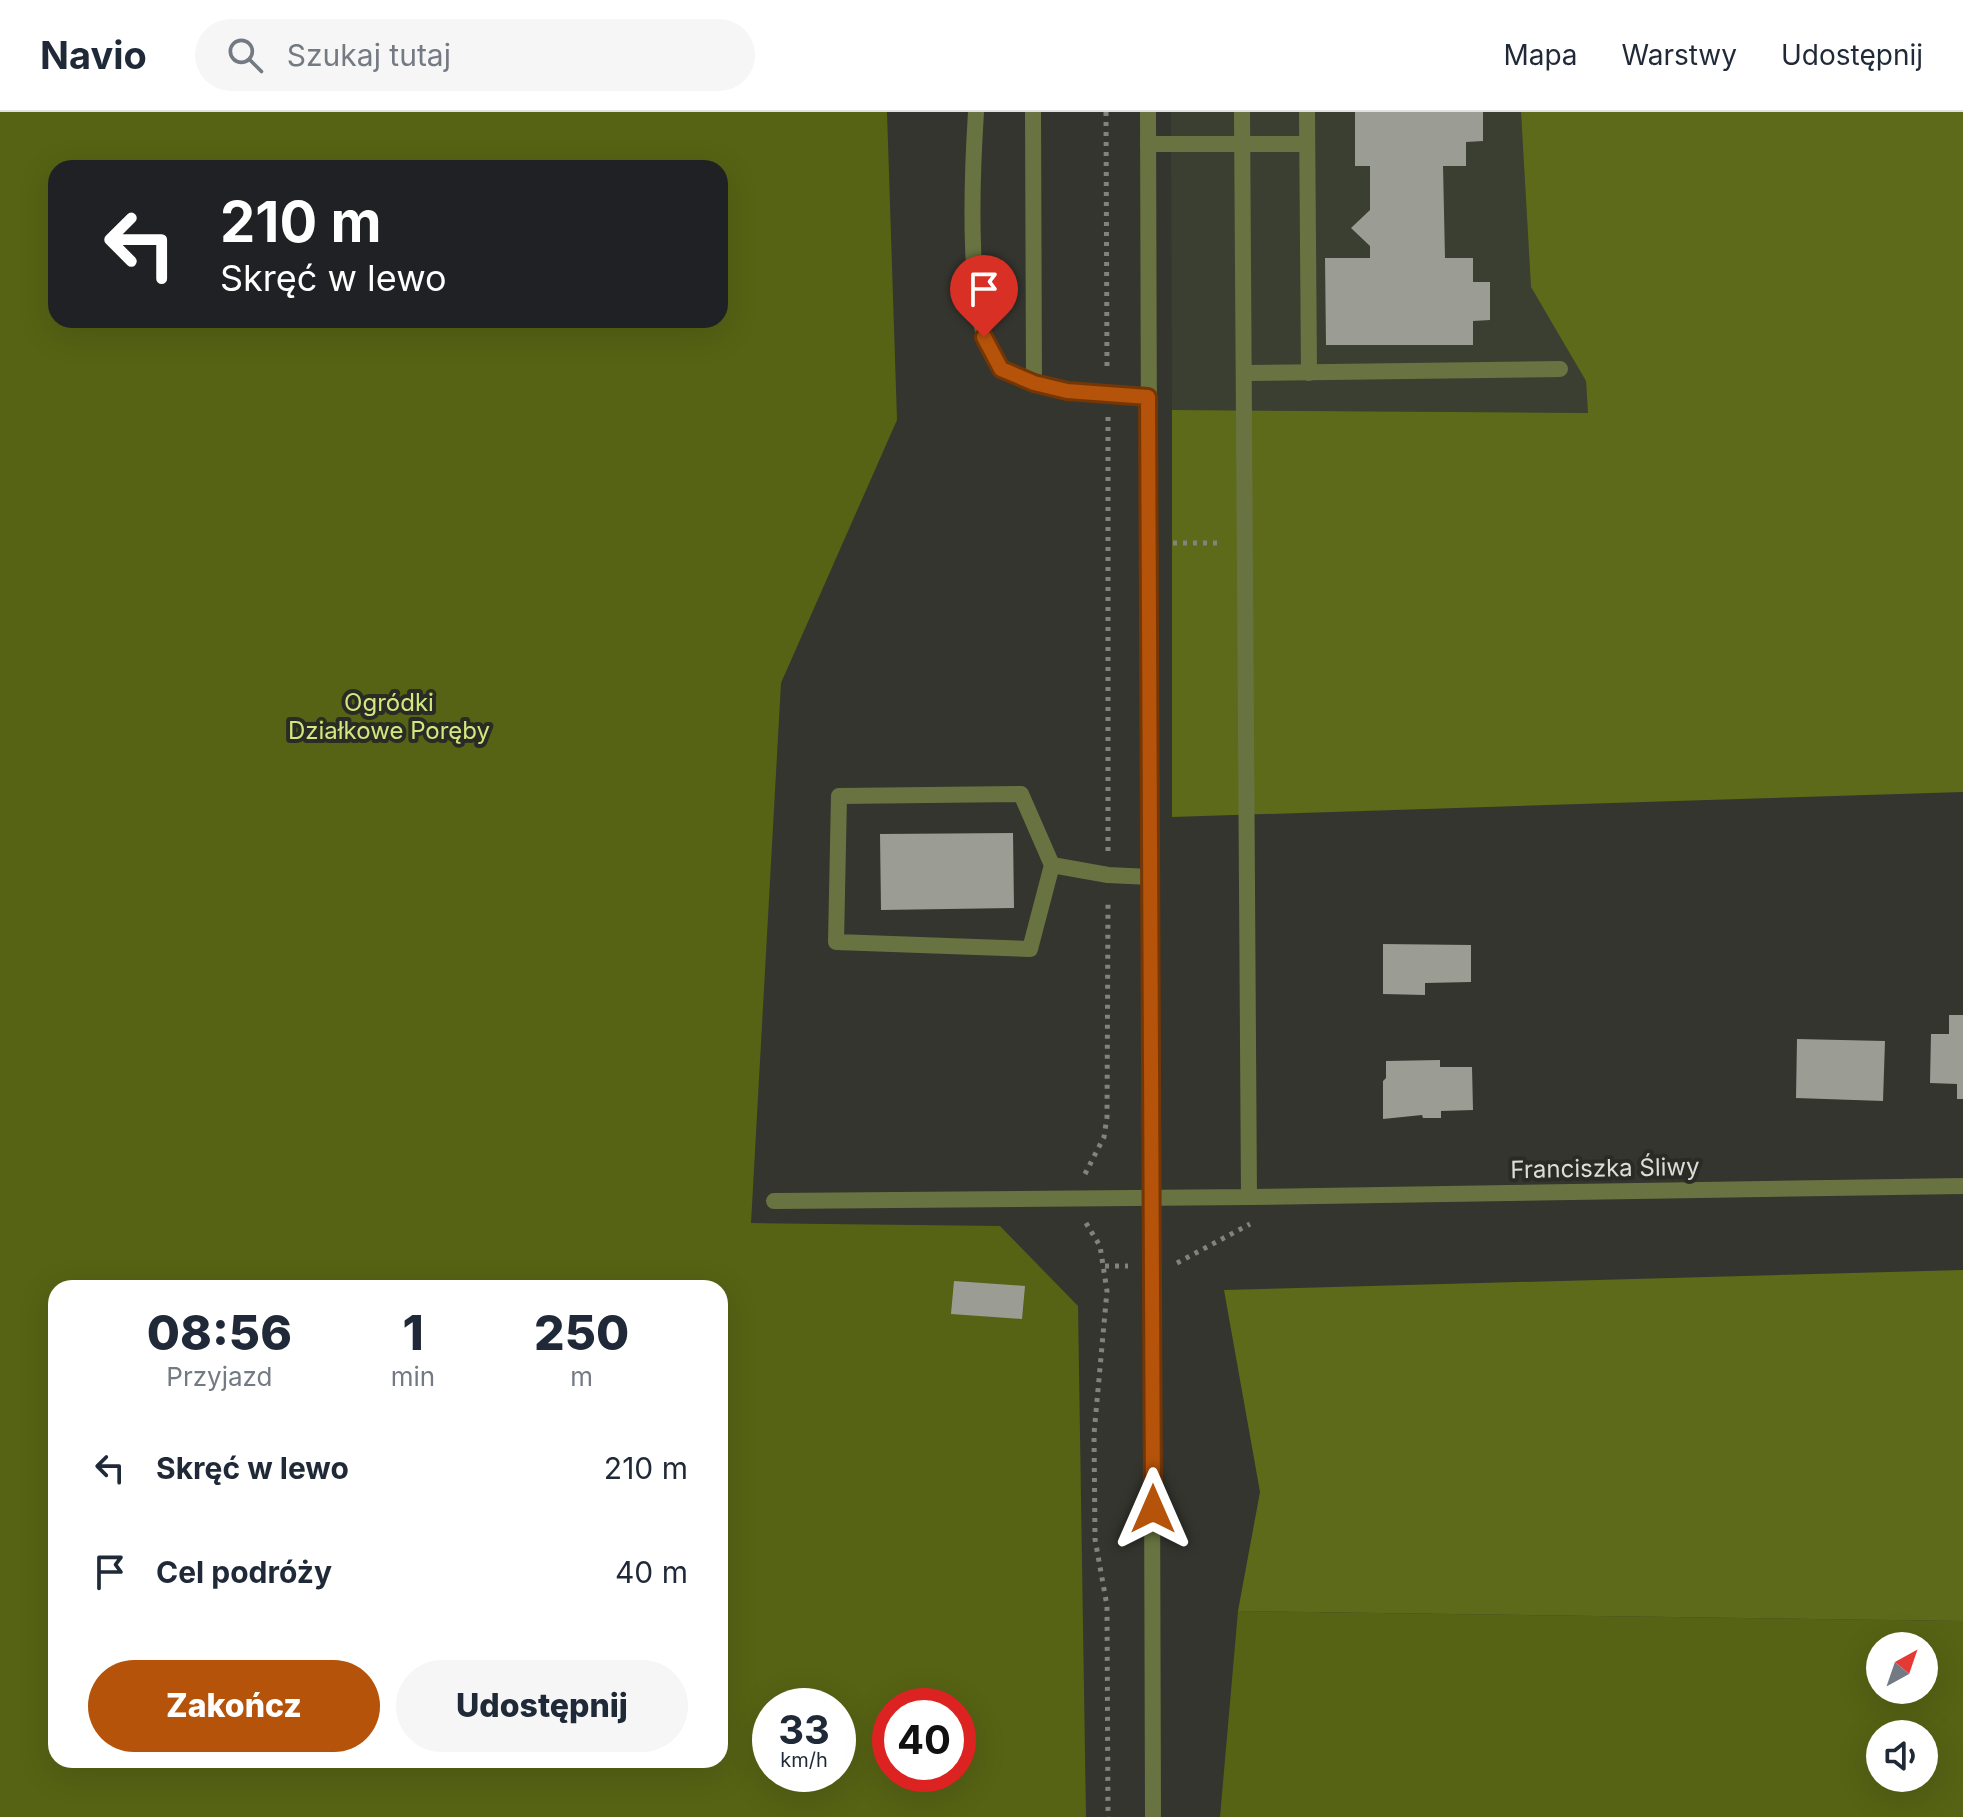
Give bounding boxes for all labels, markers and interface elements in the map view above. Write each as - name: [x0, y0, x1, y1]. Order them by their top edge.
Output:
- search box: [195, 19, 755, 91]
- text: Navio: [40, 32, 147, 78]
- icon: search: [223, 33, 267, 77]
- text: Szukaj tutaj: [287, 37, 451, 73]
- text: Mapa: [1503, 38, 1578, 72]
- text: Warstwy: [1622, 38, 1737, 72]
- text: Udostępnij: [1781, 38, 1923, 72]
- text: 210 m: [220, 188, 382, 256]
- icon: left: [88, 192, 192, 296]
- pin: [950, 255, 1018, 337]
- text: Skręć w lewo: [220, 256, 447, 300]
- icon: arrive: [962, 267, 1006, 311]
- park label: Ogródki Działkowe Poręby: [288, 688, 490, 745]
- street label: Franciszka Śliwy: [1510, 1152, 1700, 1184]
- text: 08:56: [147, 1303, 292, 1362]
- text: 1: [402, 1303, 424, 1362]
- text: 250: [534, 1303, 629, 1362]
- text: Przyjazd: [166, 1361, 272, 1392]
- text: min: [391, 1361, 435, 1392]
- text: m: [570, 1361, 593, 1392]
- icon: left: [88, 1446, 132, 1490]
- text: Skręć w lewo: [156, 1450, 349, 1486]
- text: 210 m: [604, 1450, 688, 1486]
- position arrow: [1111, 1467, 1195, 1551]
- icon: arrive: [88, 1550, 132, 1594]
- text: Cel podróży: [156, 1554, 332, 1590]
- text: 40 m: [615, 1554, 688, 1590]
- north arrow: [1866, 1632, 1938, 1704]
- map controls: [1866, 1632, 1938, 1792]
- button: Zakończ: [88, 1660, 380, 1752]
- button: Udostępnij: [396, 1660, 688, 1752]
- speed limit sign: 40: [872, 1688, 976, 1792]
- text: 33: [778, 1705, 830, 1754]
- button: sound: [1866, 1720, 1938, 1792]
- text: km/h: [780, 1748, 828, 1772]

